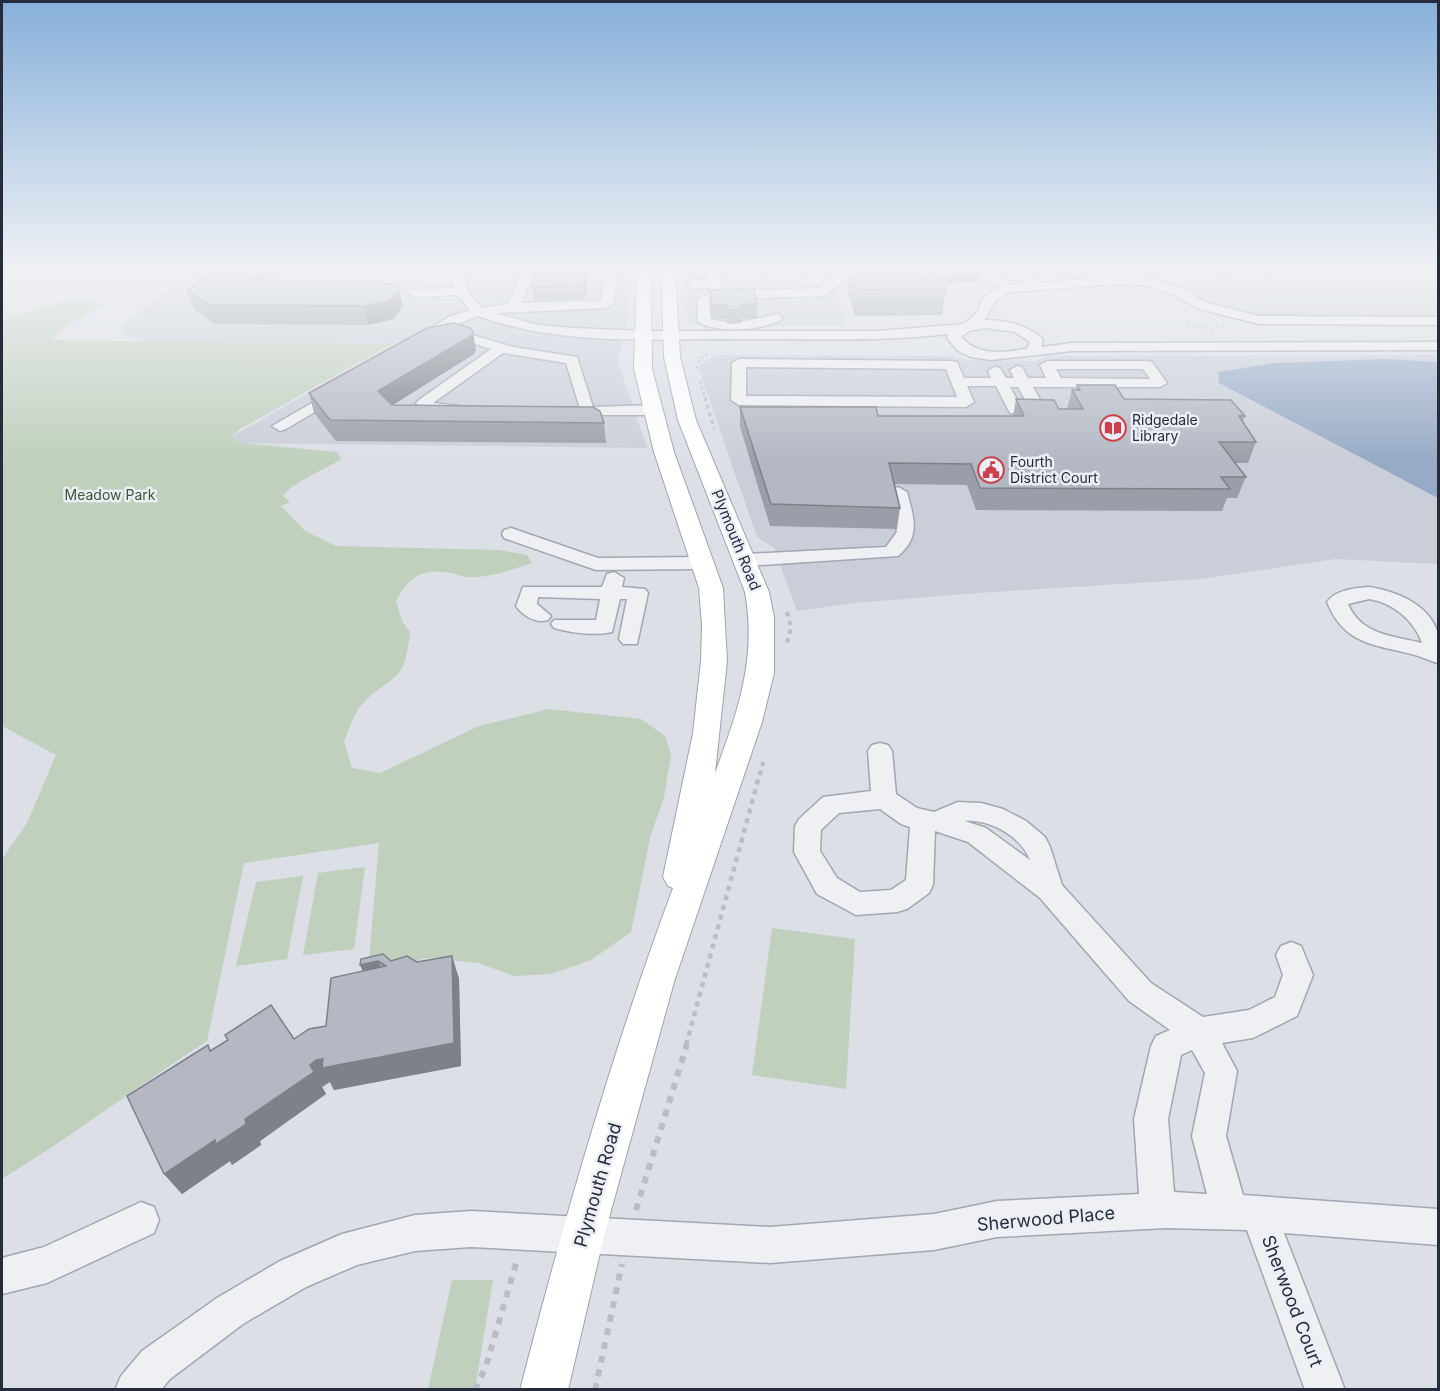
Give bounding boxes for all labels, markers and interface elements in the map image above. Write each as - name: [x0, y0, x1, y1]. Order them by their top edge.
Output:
- place label: Ridgedale Library: [1132, 411, 1198, 444]
- library icon: Ridgedale Library: [1098, 413, 1128, 443]
- place label: Fourth District Court: [1010, 453, 1098, 486]
- public building icon: Fourth District Court: [976, 455, 1006, 485]
- park label: Meadow Park: [65, 486, 156, 503]
- street label: Plymouth Road: [708, 487, 765, 593]
- street label: Plymouth Road: [570, 1120, 625, 1249]
- street label: Sherwood Place: [976, 1202, 1116, 1235]
- street label: Sherwood Court: [1258, 1232, 1327, 1370]

